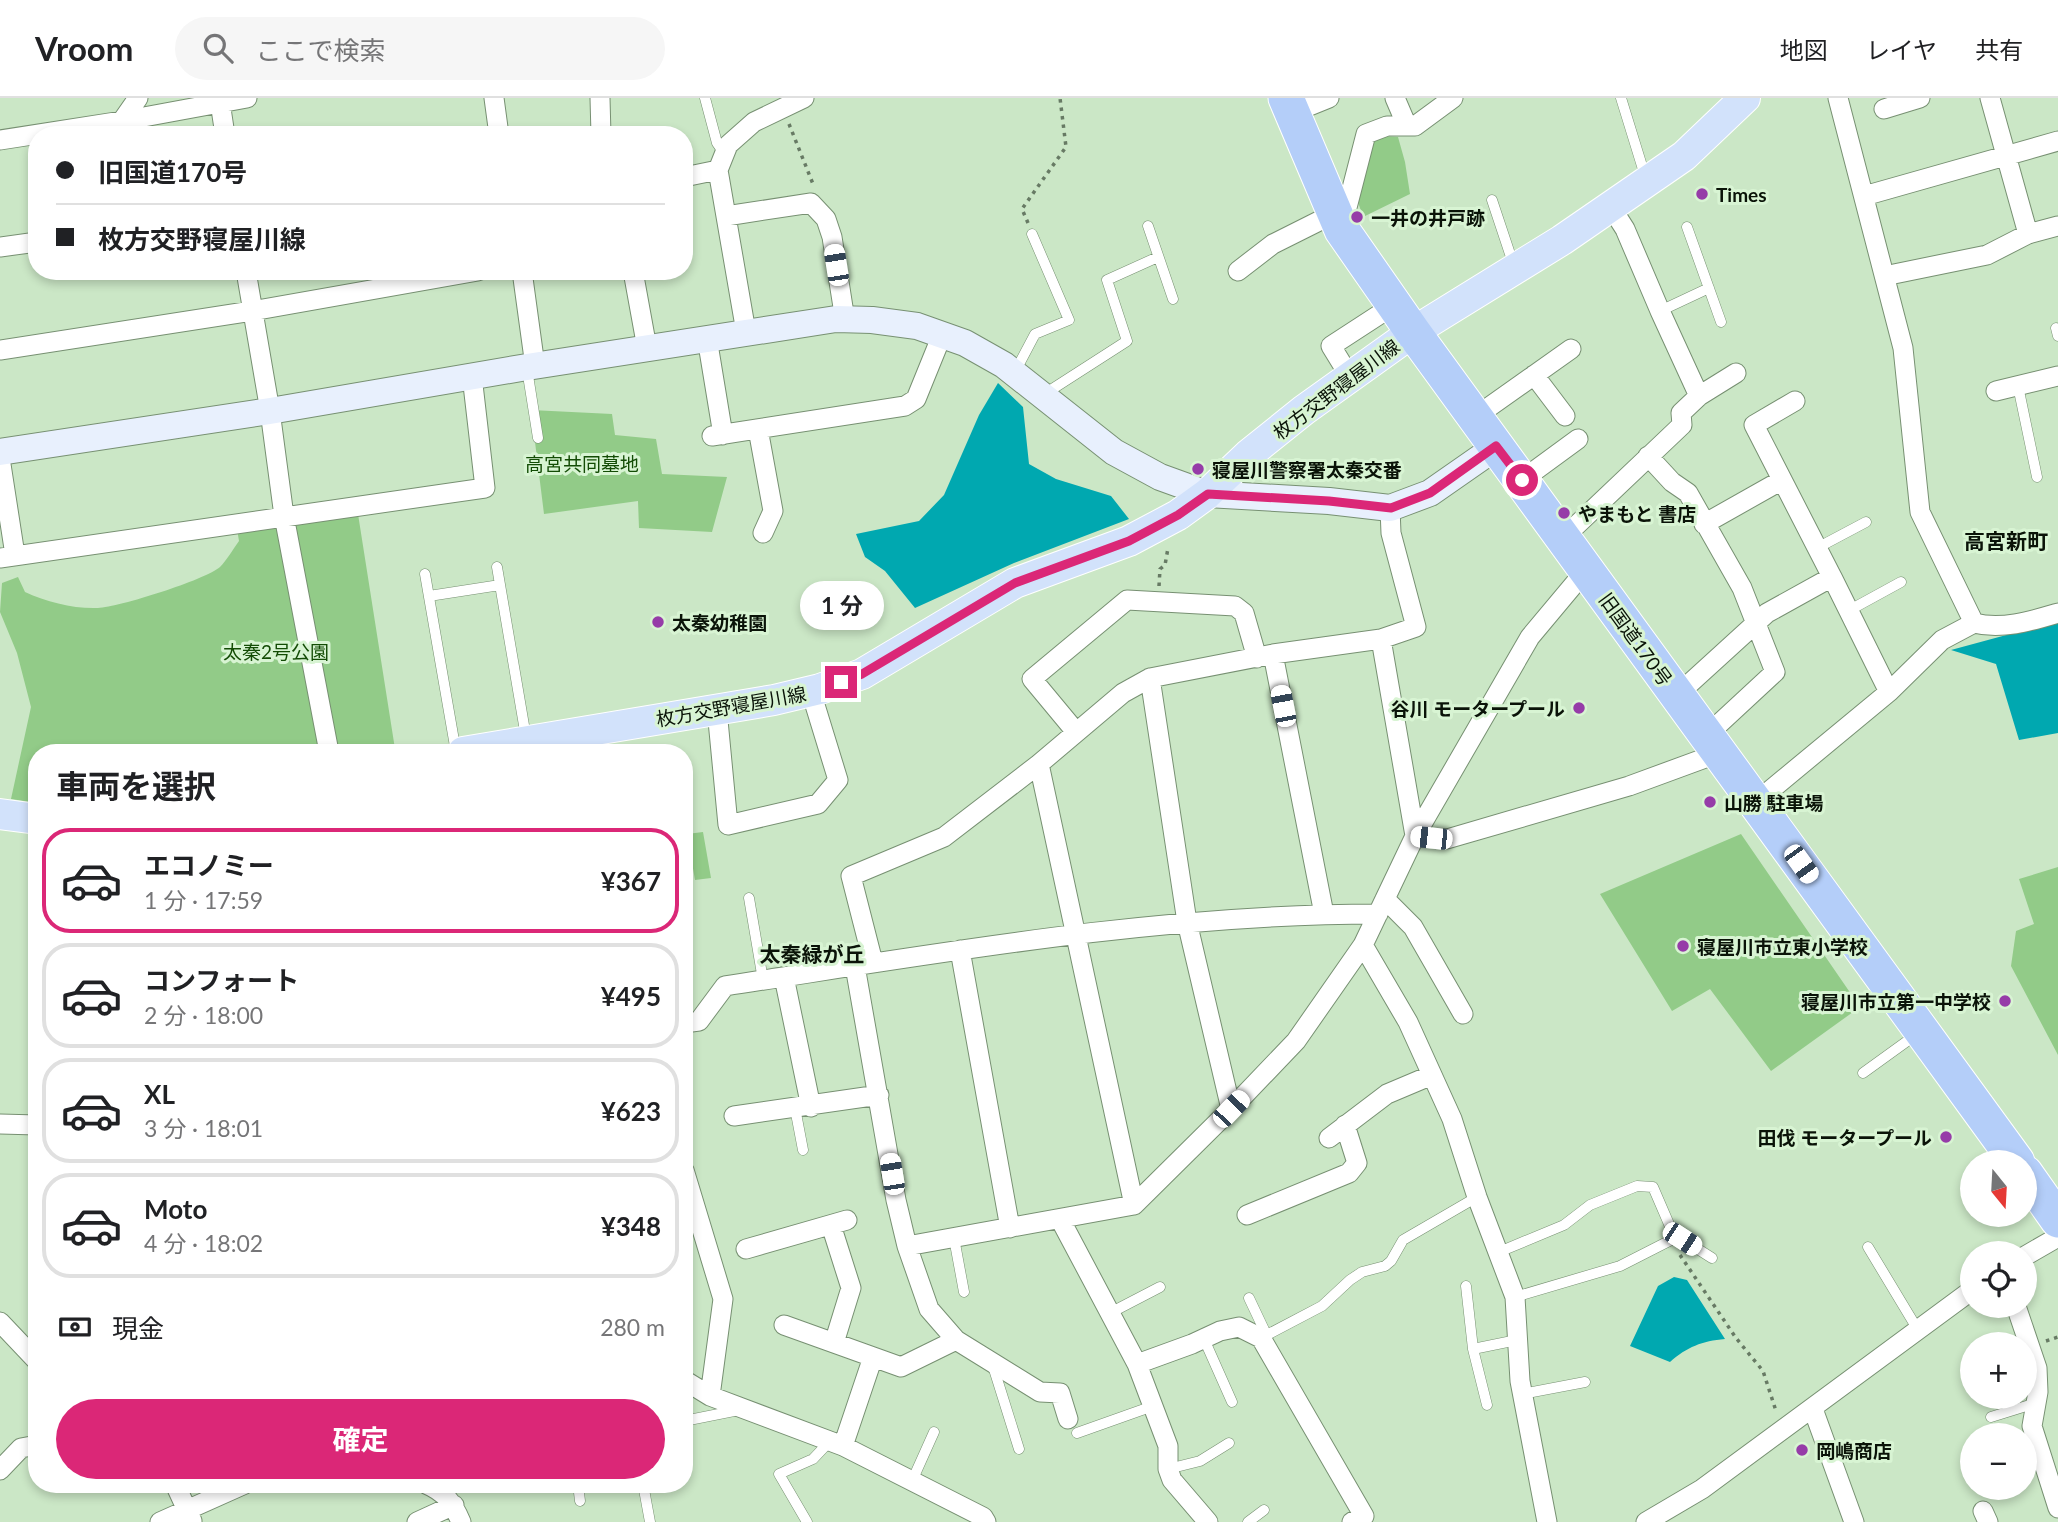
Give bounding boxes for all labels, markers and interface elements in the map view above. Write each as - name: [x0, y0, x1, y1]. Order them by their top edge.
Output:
- search box: [175, 17, 665, 80]
- text: Vroom: [35, 28, 133, 68]
- icon: search: [199, 29, 237, 67]
- text: ここで検索: [255, 34, 385, 66]
- text: 地図: [1780, 35, 1828, 64]
- text: レイヤ: [1866, 35, 1937, 64]
- text: 共有: [1975, 35, 2023, 64]
- text: 旧国道170号: [98, 156, 247, 188]
- place label: Times: [1716, 183, 1767, 206]
- marker: Times: [1694, 186, 1710, 202]
- place label: 一井の井戸跡: [1371, 206, 1485, 229]
- marker: 一井の井戸跡: [1349, 209, 1365, 225]
- text: 枚方交野寝屋川線: [98, 223, 306, 255]
- car: [823, 243, 850, 287]
- street label: 枚方交野寝屋川線: [1268, 334, 1404, 444]
- park label: 高宮共同墓地: [525, 452, 639, 475]
- place label: 寝屋川警察署太秦交番: [1212, 458, 1402, 481]
- marker: 寝屋川警察署太秦交番: [1190, 461, 1206, 477]
- route start: [1506, 464, 1538, 496]
- place label: やまもと 書店: [1578, 502, 1696, 525]
- marker: やまもと 書店: [1556, 505, 1572, 521]
- district label: 高宮新町: [1964, 528, 2048, 553]
- callout: 1 分: [799, 580, 883, 630]
- street label: 旧国道170号: [1595, 588, 1677, 690]
- text: 1 分: [821, 591, 863, 619]
- place label: 太秦幼稚園: [672, 611, 767, 634]
- marker: 太秦幼稚園: [650, 614, 666, 630]
- park label: 太秦2号公園: [223, 640, 329, 663]
- route end: [825, 666, 857, 698]
- street label: 枚方交野寝屋川線: [654, 681, 808, 731]
- car: [1269, 683, 1298, 729]
- place label: 谷川 モータープール: [1391, 697, 1565, 720]
- marker: 谷川 モータープール: [1571, 700, 1587, 716]
- text: 車両を選択: [56, 766, 216, 805]
- place label: 山勝 駐車場: [1724, 791, 1824, 814]
- marker: 山勝 駐車場: [1702, 794, 1718, 810]
- car: [1410, 825, 1453, 851]
- car: [1781, 841, 1822, 887]
- icon: car: [60, 849, 123, 912]
- text: エコノミー: [144, 849, 274, 881]
- text: ¥367: [601, 865, 661, 897]
- text: 1 分 · 17:59: [144, 886, 263, 914]
- place label: 寝屋川市立東小学校: [1697, 935, 1868, 958]
- marker: 寝屋川市立東小学校: [1675, 938, 1691, 954]
- district label: 太秦緑が丘: [760, 941, 865, 966]
- icon: car: [60, 964, 123, 1027]
- text: コンフォート: [144, 964, 299, 996]
- text: ¥495: [601, 980, 661, 1012]
- place label: 寝屋川市立第一中学校: [1801, 990, 1991, 1013]
- marker: 寝屋川市立第一中学校: [1997, 993, 2013, 1009]
- text: 2 分 · 18:00: [144, 1001, 263, 1029]
- text: XL: [144, 1078, 175, 1110]
- icon: car: [60, 1079, 123, 1142]
- car: [1209, 1087, 1254, 1131]
- text: ¥623: [601, 1095, 661, 1127]
- text: 3 分 · 18:01: [144, 1114, 263, 1142]
- place label: 田伐 モータープール: [1758, 1126, 1932, 1149]
- marker: 田伐 モータープール: [1938, 1129, 1954, 1145]
- north arrow: [1960, 1150, 2037, 1227]
- map controls: [1960, 1150, 2037, 1500]
- car: [879, 1152, 906, 1196]
- text: Moto: [144, 1193, 207, 1225]
- icon: car: [60, 1194, 123, 1257]
- text: ¥348: [601, 1210, 661, 1242]
- car: [1659, 1219, 1706, 1259]
- text: 4 分 · 18:02: [144, 1229, 263, 1257]
- button: locate: [1960, 1241, 2037, 1318]
- icon: cash: [56, 1308, 94, 1346]
- text: 現金: [112, 1312, 164, 1344]
- text: 280 m: [600, 1313, 665, 1341]
- button: +: [1960, 1332, 2037, 1409]
- button: 確定: [56, 1399, 665, 1479]
- button: −: [1960, 1423, 2037, 1500]
- place label: 岡嶋商店: [1816, 1439, 1892, 1462]
- marker: 岡嶋商店: [1794, 1442, 1810, 1458]

